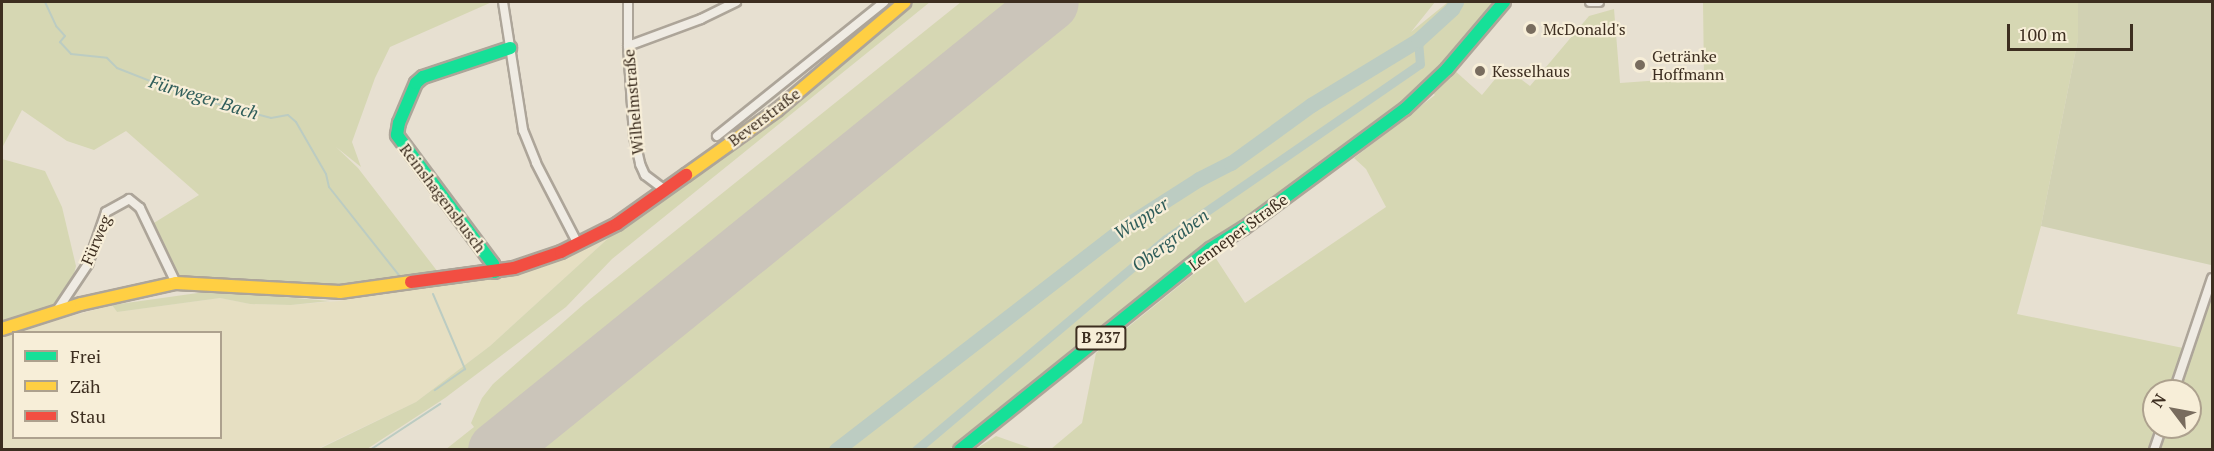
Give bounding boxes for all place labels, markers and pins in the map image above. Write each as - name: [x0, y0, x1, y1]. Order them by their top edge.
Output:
- place label: McDonald's: [1543, 19, 1626, 39]
- marker: McDonald's: [1524, 22, 1538, 36]
- place label: Getränke Hoffmann: [1652, 46, 1724, 84]
- marker: Getränke Hoffmann: [1633, 58, 1647, 72]
- place label: Kesselhaus: [1492, 61, 1570, 81]
- marker: Kesselhaus: [1473, 64, 1487, 78]

